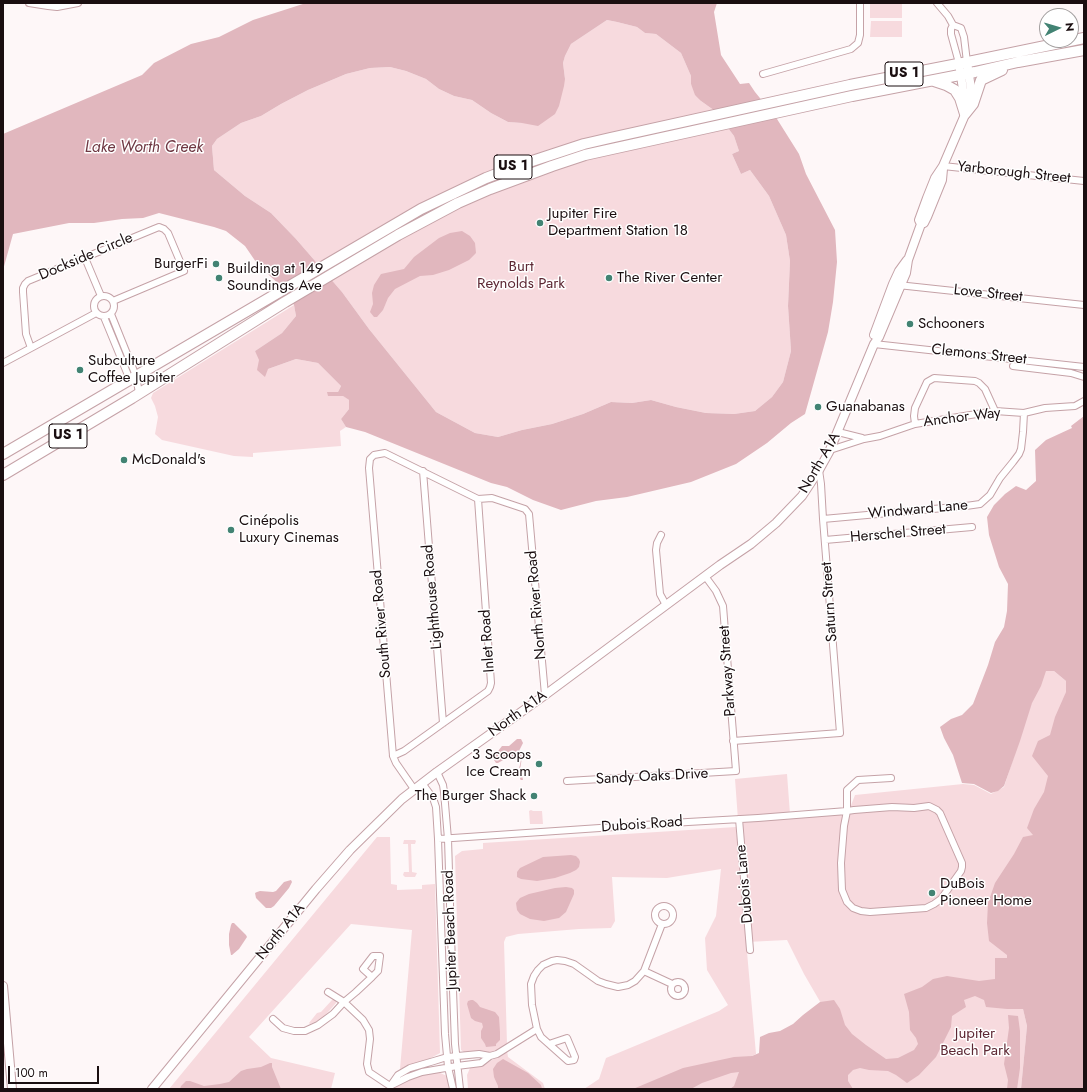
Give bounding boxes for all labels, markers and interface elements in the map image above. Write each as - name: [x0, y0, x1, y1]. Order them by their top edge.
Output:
- north arrow: [1039, 8, 1079, 48]
- text: N: [1062, 22, 1078, 32]
- road number: US 1: [885, 62, 923, 86]
- water label: Lake Worth Creek: [85, 138, 203, 158]
- road number: US 1: [494, 155, 532, 179]
- street label: Yarborough Street: [957, 158, 1071, 188]
- place label: Jupiter Fire Department Station 18: [548, 205, 688, 240]
- marker: Jupiter Fire Department Station 18: [535, 218, 545, 228]
- street label: Dockside Circle: [36, 229, 136, 285]
- place label: BurgerFi: [154, 255, 208, 273]
- park label: Burt Reynolds Park: [477, 258, 565, 293]
- marker: BurgerFi: [211, 259, 221, 269]
- place label: Building at 149 Soundings Ave: [227, 260, 323, 295]
- place label: The River Center: [617, 269, 722, 287]
- marker: Building at 149 Soundings Ave: [214, 273, 224, 283]
- marker: The River Center: [604, 273, 614, 283]
- street label: Love Street: [953, 281, 1023, 307]
- place label: Schooners: [918, 315, 984, 333]
- marker: Schooners: [905, 319, 915, 329]
- street label: Clemons Street: [931, 341, 1027, 369]
- place label: Subculture Coffee Jupiter: [88, 352, 175, 387]
- marker: Subculture Coffee Jupiter: [75, 365, 85, 375]
- place label: Guanabanas: [826, 398, 905, 416]
- marker: Guanabanas: [813, 402, 823, 412]
- street label: Anchor Way: [922, 404, 1002, 432]
- road number: US 1: [49, 424, 87, 448]
- street label: North A1A: [795, 429, 845, 497]
- place label: McDonald's: [132, 451, 206, 469]
- marker: McDonald's: [119, 455, 129, 465]
- street label: Windward Lane: [867, 497, 969, 523]
- place label: Cinépolis Luxury Cinemas: [239, 512, 339, 547]
- street label: Herschel Street: [849, 521, 947, 547]
- marker: Cinépolis Luxury Cinemas: [226, 525, 236, 535]
- street label: Lighthouse Road: [419, 544, 447, 650]
- street label: North River Road: [523, 550, 551, 660]
- street label: Saturn Street: [818, 561, 842, 643]
- street label: South River Road: [368, 569, 396, 679]
- street label: Inlet Road: [477, 609, 499, 673]
- street label: Parkway Street: [716, 625, 740, 717]
- street label: North A1A: [485, 687, 551, 741]
- place label: 3 Scoops Ice Cream: [466, 746, 531, 781]
- marker: 3 Scoops Ice Cream: [534, 759, 544, 769]
- street label: Sandy Oaks Drive: [595, 765, 709, 789]
- place label: The Burger Shack: [415, 787, 526, 805]
- marker: The Burger Shack: [529, 791, 539, 801]
- street label: Dubois Road: [601, 813, 683, 837]
- street label: Dubois Lane: [733, 844, 757, 924]
- street label: Jupiter Beach Road: [440, 870, 462, 990]
- place label: DuBois Pioneer Home: [940, 875, 1032, 910]
- marker: DuBois Pioneer Home: [927, 888, 937, 898]
- street label: North A1A: [253, 900, 309, 964]
- park label: Jupiter Beach Park: [940, 1025, 1010, 1060]
- scale bar: [10, 1058, 101, 1084]
- text: 100 m: [15, 1064, 48, 1082]

